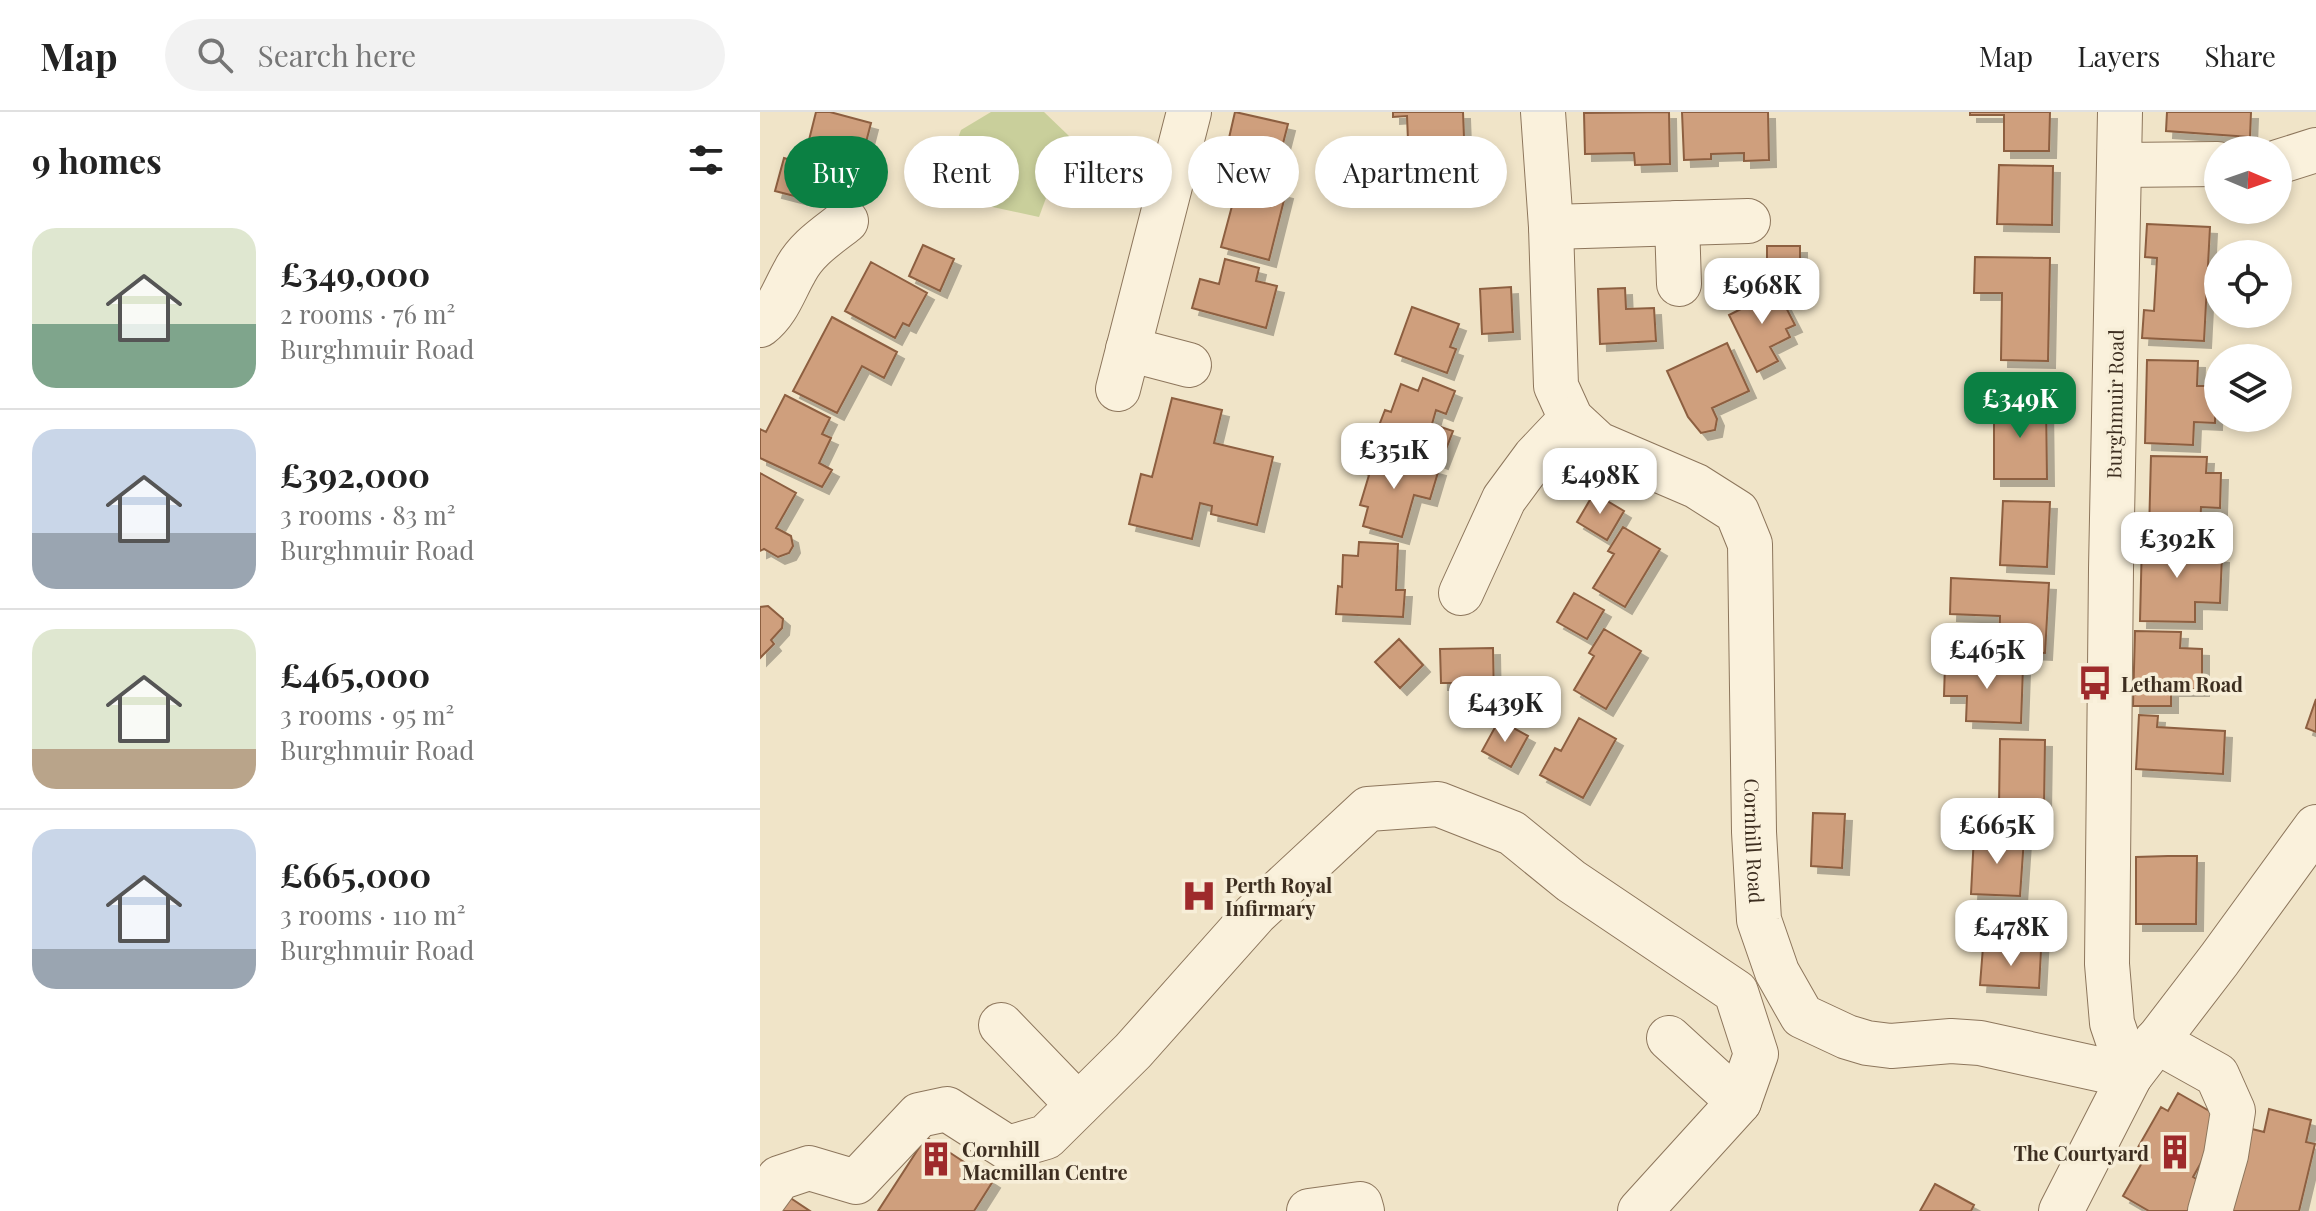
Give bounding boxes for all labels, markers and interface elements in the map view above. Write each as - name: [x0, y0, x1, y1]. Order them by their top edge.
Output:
- search box: [165, 19, 725, 91]
- text: Map: [40, 30, 117, 81]
- icon: search: [193, 33, 237, 77]
- text: Search here: [257, 35, 416, 75]
- text: Map: [1979, 37, 2033, 74]
- text: Layers: [2077, 37, 2160, 74]
- text: Share: [2204, 37, 2276, 74]
- chip: Buy: [784, 136, 888, 208]
- chip: Rent: [904, 136, 1019, 208]
- chip: Filters: [1035, 136, 1172, 208]
- chip: New: [1188, 136, 1299, 208]
- chip: Apartment: [1315, 136, 1507, 208]
- north arrow: [2204, 136, 2292, 224]
- map controls: [2204, 136, 2292, 432]
- text: 9 homes: [32, 137, 162, 183]
- icon: filters: [684, 138, 728, 182]
- button: locate: [2204, 240, 2292, 328]
- text: £349,000: [280, 250, 430, 296]
- pin: £968K: [1706, 258, 1818, 326]
- icon: home: [96, 260, 192, 356]
- text: £968K: [1722, 266, 1802, 301]
- text: 2 rooms · 76 m²: [280, 296, 455, 331]
- street label: Burghmuir Road: [2099, 329, 2129, 479]
- text: Burghmuir Road: [280, 331, 474, 366]
- button: layers: [2204, 344, 2292, 432]
- pin: £349K: [1964, 372, 2076, 440]
- text: £349K: [1982, 380, 2058, 415]
- pin: £351K: [1338, 423, 1450, 491]
- text: £351K: [1359, 431, 1429, 466]
- pin: £498K: [1544, 448, 1656, 516]
- text: £392,000: [280, 451, 430, 497]
- text: £498K: [1561, 456, 1639, 491]
- icon: home: [96, 461, 192, 557]
- text: 3 rooms · 83 m²: [280, 497, 456, 532]
- pin: £392K: [2121, 512, 2233, 580]
- text: £392K: [2139, 520, 2215, 555]
- text: Burghmuir Road: [280, 532, 474, 567]
- pin: £465K: [1931, 623, 2043, 691]
- text: £465K: [1949, 631, 2025, 666]
- text: £465,000: [280, 651, 430, 697]
- icon: home: [96, 661, 192, 757]
- bus stop icon: Letham Road: [2076, 664, 2114, 702]
- place label: Letham Road: [2121, 670, 2243, 697]
- pin: £439K: [1449, 676, 1561, 744]
- text: £439K: [1467, 684, 1543, 719]
- text: 3 rooms · 95 m²: [280, 697, 454, 732]
- text: Burghmuir Road: [280, 732, 474, 767]
- street label: Cornhill Road: [1740, 778, 1772, 904]
- pin: £665K: [1941, 798, 2053, 866]
- text: £665K: [1959, 806, 2035, 841]
- text: £665,000: [280, 851, 431, 897]
- icon: home: [96, 861, 192, 957]
- place label: Perth Royal Infirmary: [1225, 871, 1332, 921]
- hospital icon: Perth Royal Infirmary: [1180, 877, 1218, 915]
- text: 3 rooms · 110 m²: [280, 897, 465, 932]
- pin: £478K: [1955, 900, 2067, 968]
- text: £478K: [1973, 908, 2049, 943]
- text: Burghmuir Road: [280, 932, 474, 967]
- building icon: The Courtyard: [2156, 1133, 2194, 1171]
- place label: Cornhill Macmillan Centre: [962, 1135, 1127, 1185]
- place label: The Courtyard: [2013, 1139, 2149, 1166]
- building icon: Cornhill Macmillan Centre: [917, 1140, 955, 1178]

